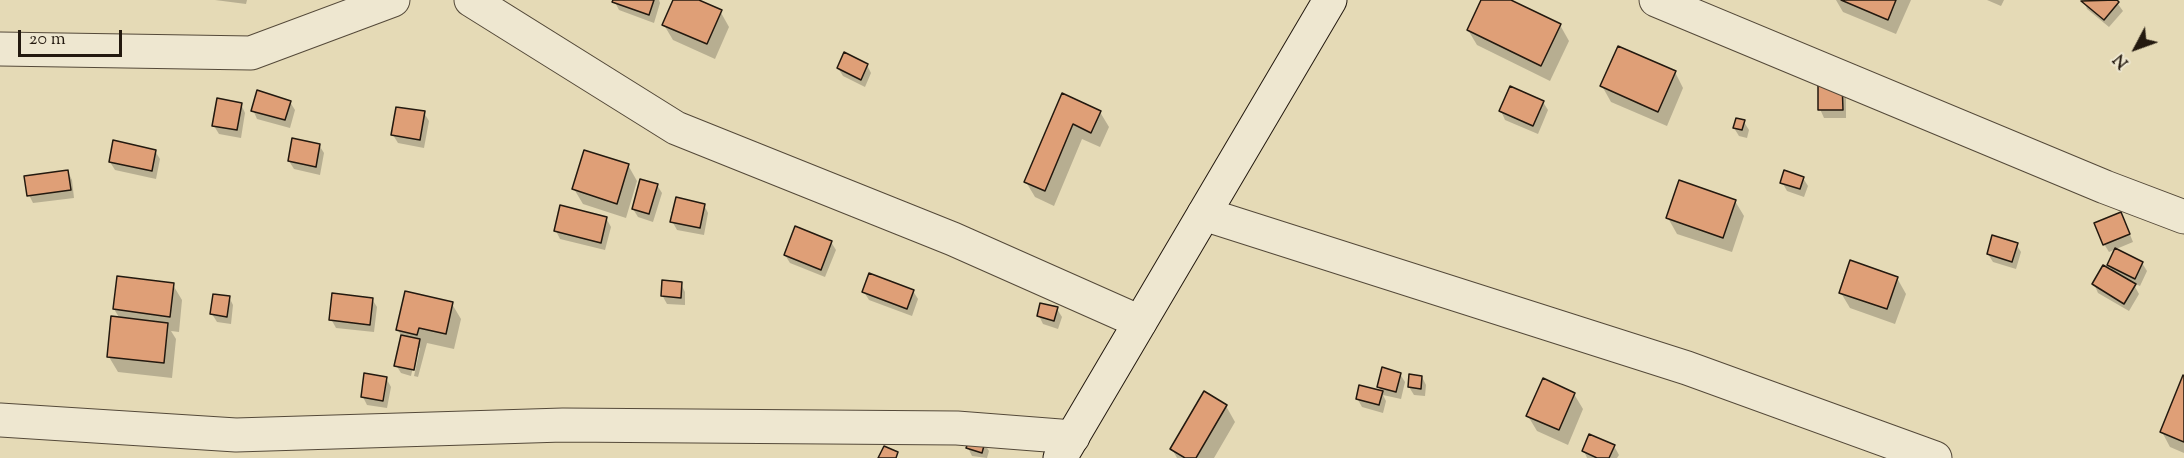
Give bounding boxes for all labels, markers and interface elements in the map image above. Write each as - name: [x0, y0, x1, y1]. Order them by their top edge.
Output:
- scale bar: [21, 18, 124, 56]
- north arrow: [2106, 18, 2166, 78]
- text: 20 m: [29, 27, 66, 53]
- text: N: [2109, 48, 2135, 73]

